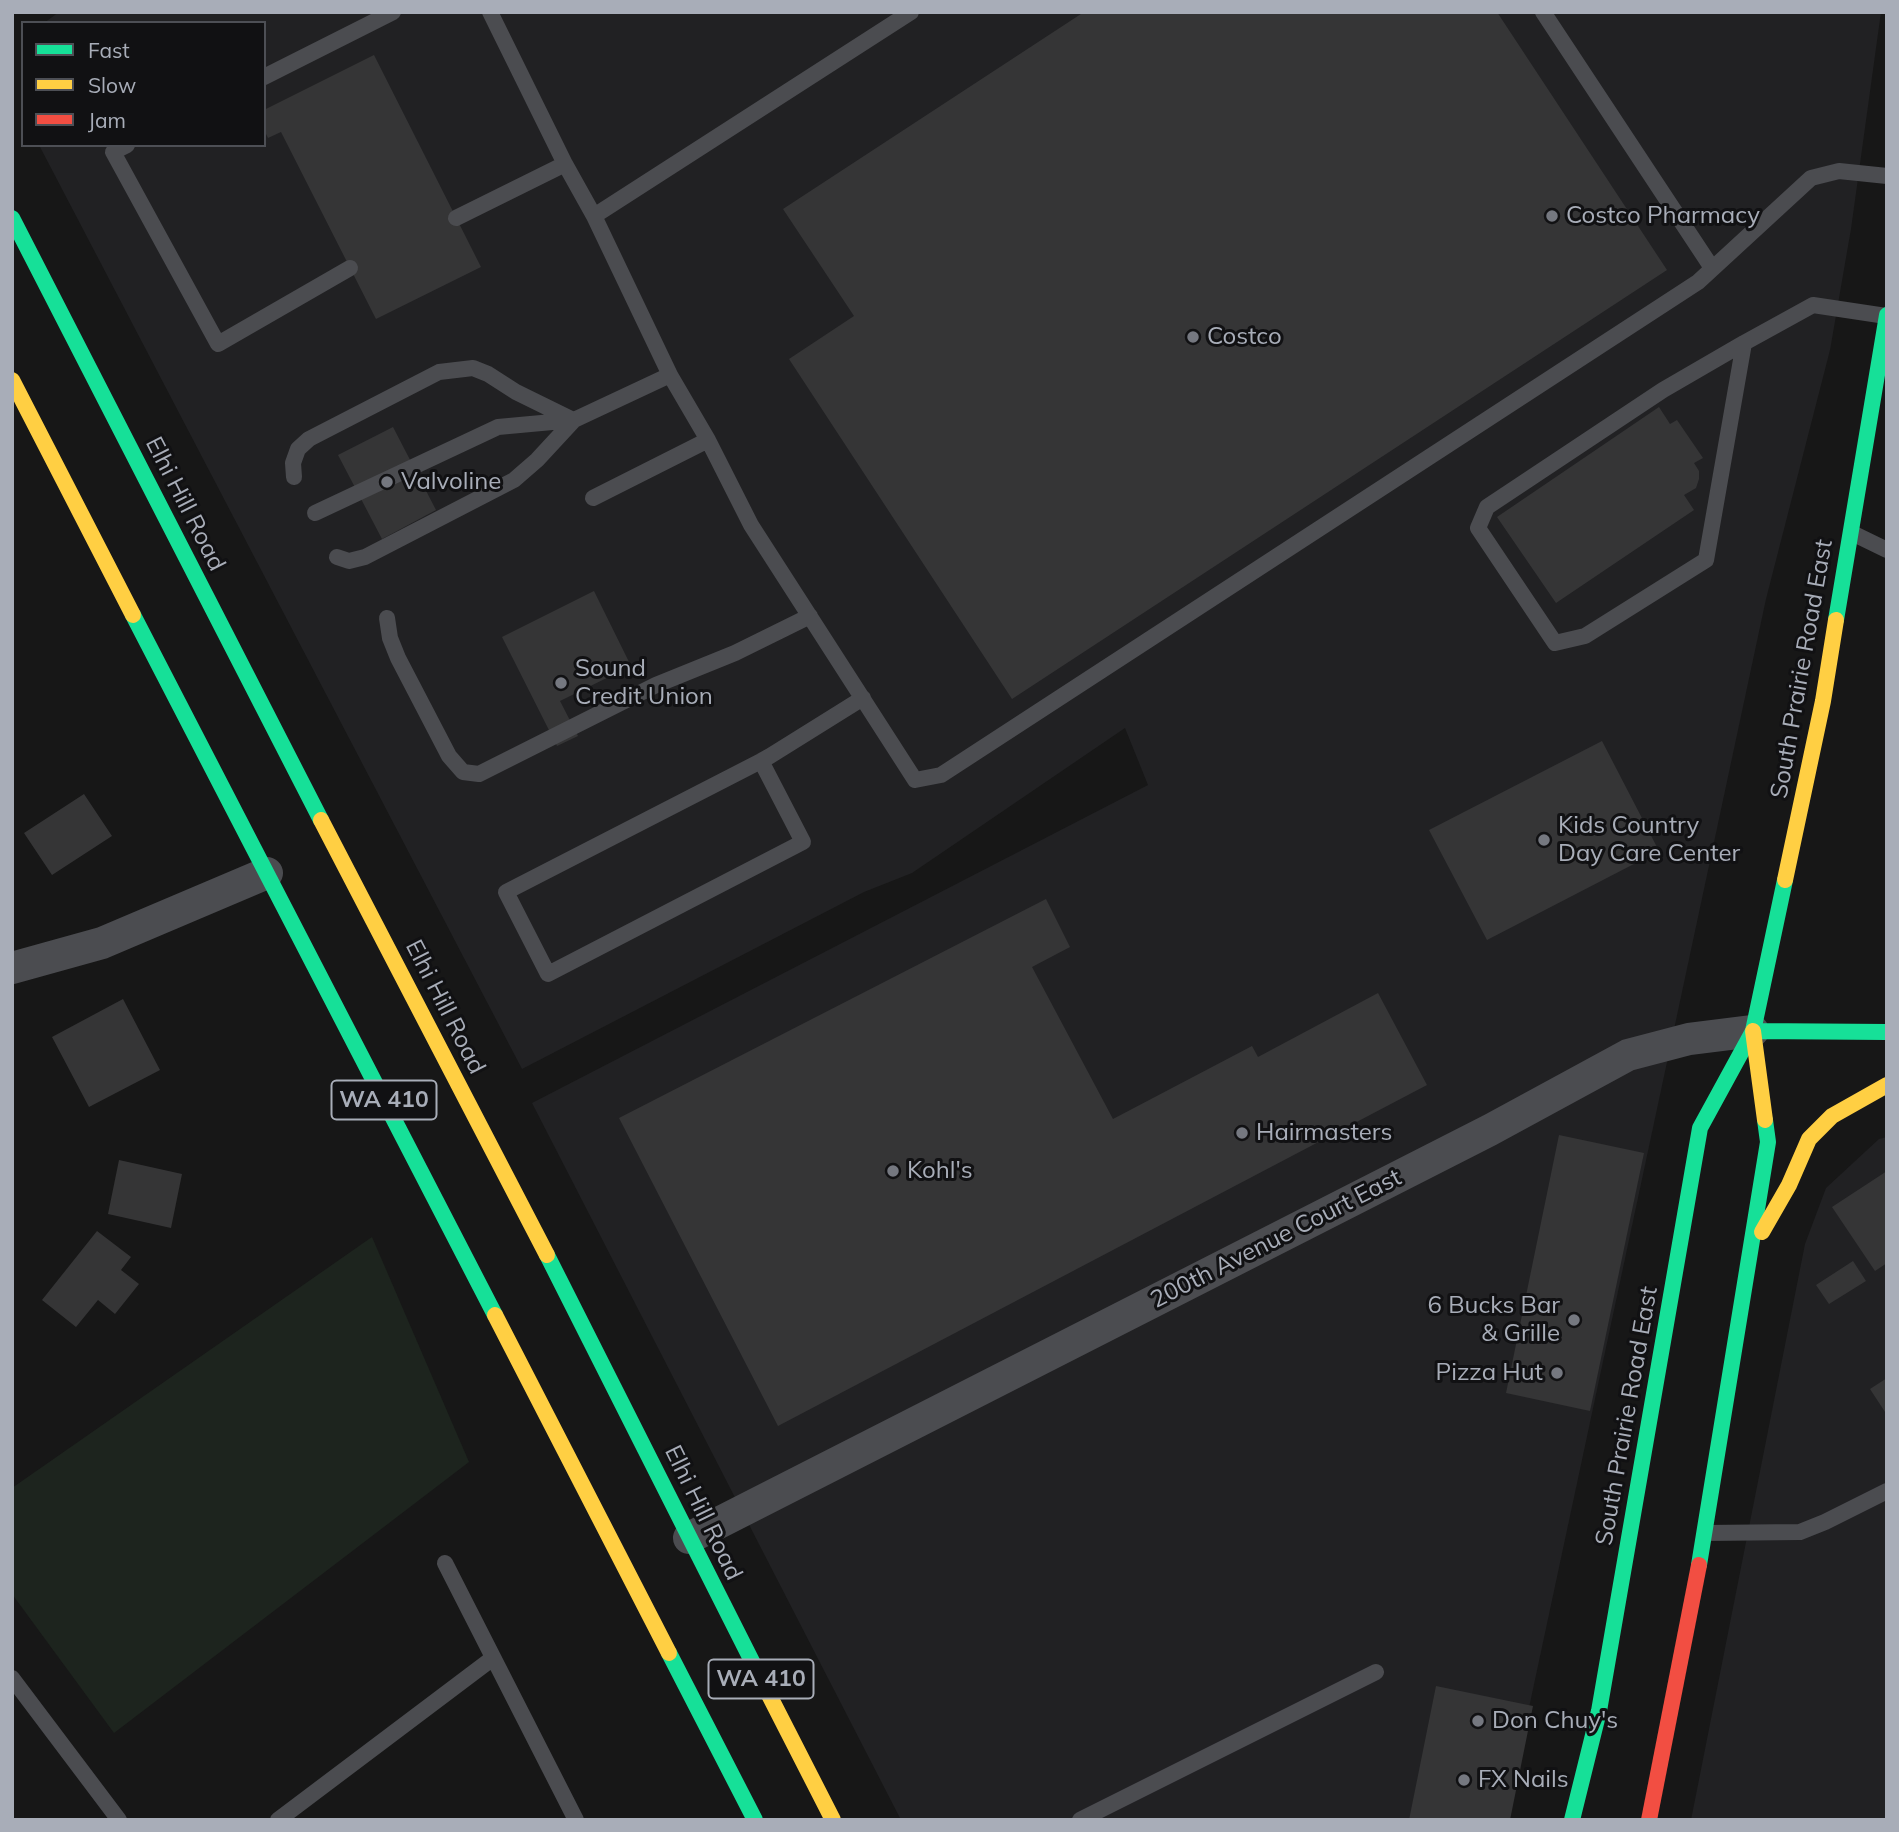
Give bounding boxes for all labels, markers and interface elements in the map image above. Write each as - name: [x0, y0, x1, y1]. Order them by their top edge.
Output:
- legend: [21, 21, 266, 147]
- text: Fast: [88, 37, 130, 63]
- text: Slow: [88, 72, 136, 98]
- text: Jam: [88, 107, 126, 133]
- place label: Costco Pharmacy: [1566, 202, 1760, 230]
- marker: Costco Pharmacy: [1544, 208, 1560, 224]
- place label: Costco: [1207, 323, 1282, 351]
- marker: Costco: [1185, 329, 1201, 345]
- street label: Elhi Hill Road: [139, 432, 231, 576]
- place label: Valvoline: [401, 468, 501, 496]
- marker: Valvoline: [379, 474, 395, 490]
- street label: South Prairie Road East: [1765, 537, 1839, 801]
- place label: Sound Credit Union: [575, 655, 713, 711]
- marker: Sound Credit Union: [553, 675, 569, 691]
- place label: Kids Country Day Care Center: [1558, 812, 1740, 868]
- marker: Kids Country Day Care Center: [1536, 832, 1552, 848]
- street label: Elhi Hill Road: [399, 935, 491, 1079]
- road number: WA 410: [332, 1080, 436, 1120]
- place label: Hairmasters: [1256, 1119, 1392, 1147]
- marker: Hairmasters: [1234, 1125, 1250, 1141]
- place label: Kohl's: [907, 1157, 973, 1185]
- marker: Kohl's: [885, 1163, 901, 1179]
- street label: 200th Avenue Court East: [1146, 1163, 1406, 1315]
- street label: South Prairie Road East: [1590, 1284, 1664, 1548]
- place label: 6 Bucks Bar & Grille: [1428, 1292, 1560, 1348]
- marker: 6 Bucks Bar & Grille: [1566, 1312, 1582, 1328]
- place label: Pizza Hut: [1436, 1359, 1543, 1387]
- marker: Pizza Hut: [1549, 1365, 1565, 1381]
- street label: Elhi Hill Road: [658, 1441, 748, 1585]
- road number: WA 410: [708, 1660, 814, 1698]
- place label: Don Chuy's: [1492, 1707, 1618, 1735]
- marker: Don Chuy's: [1470, 1713, 1486, 1729]
- place label: FX Nails: [1478, 1766, 1569, 1794]
- marker: FX Nails: [1456, 1772, 1472, 1788]

